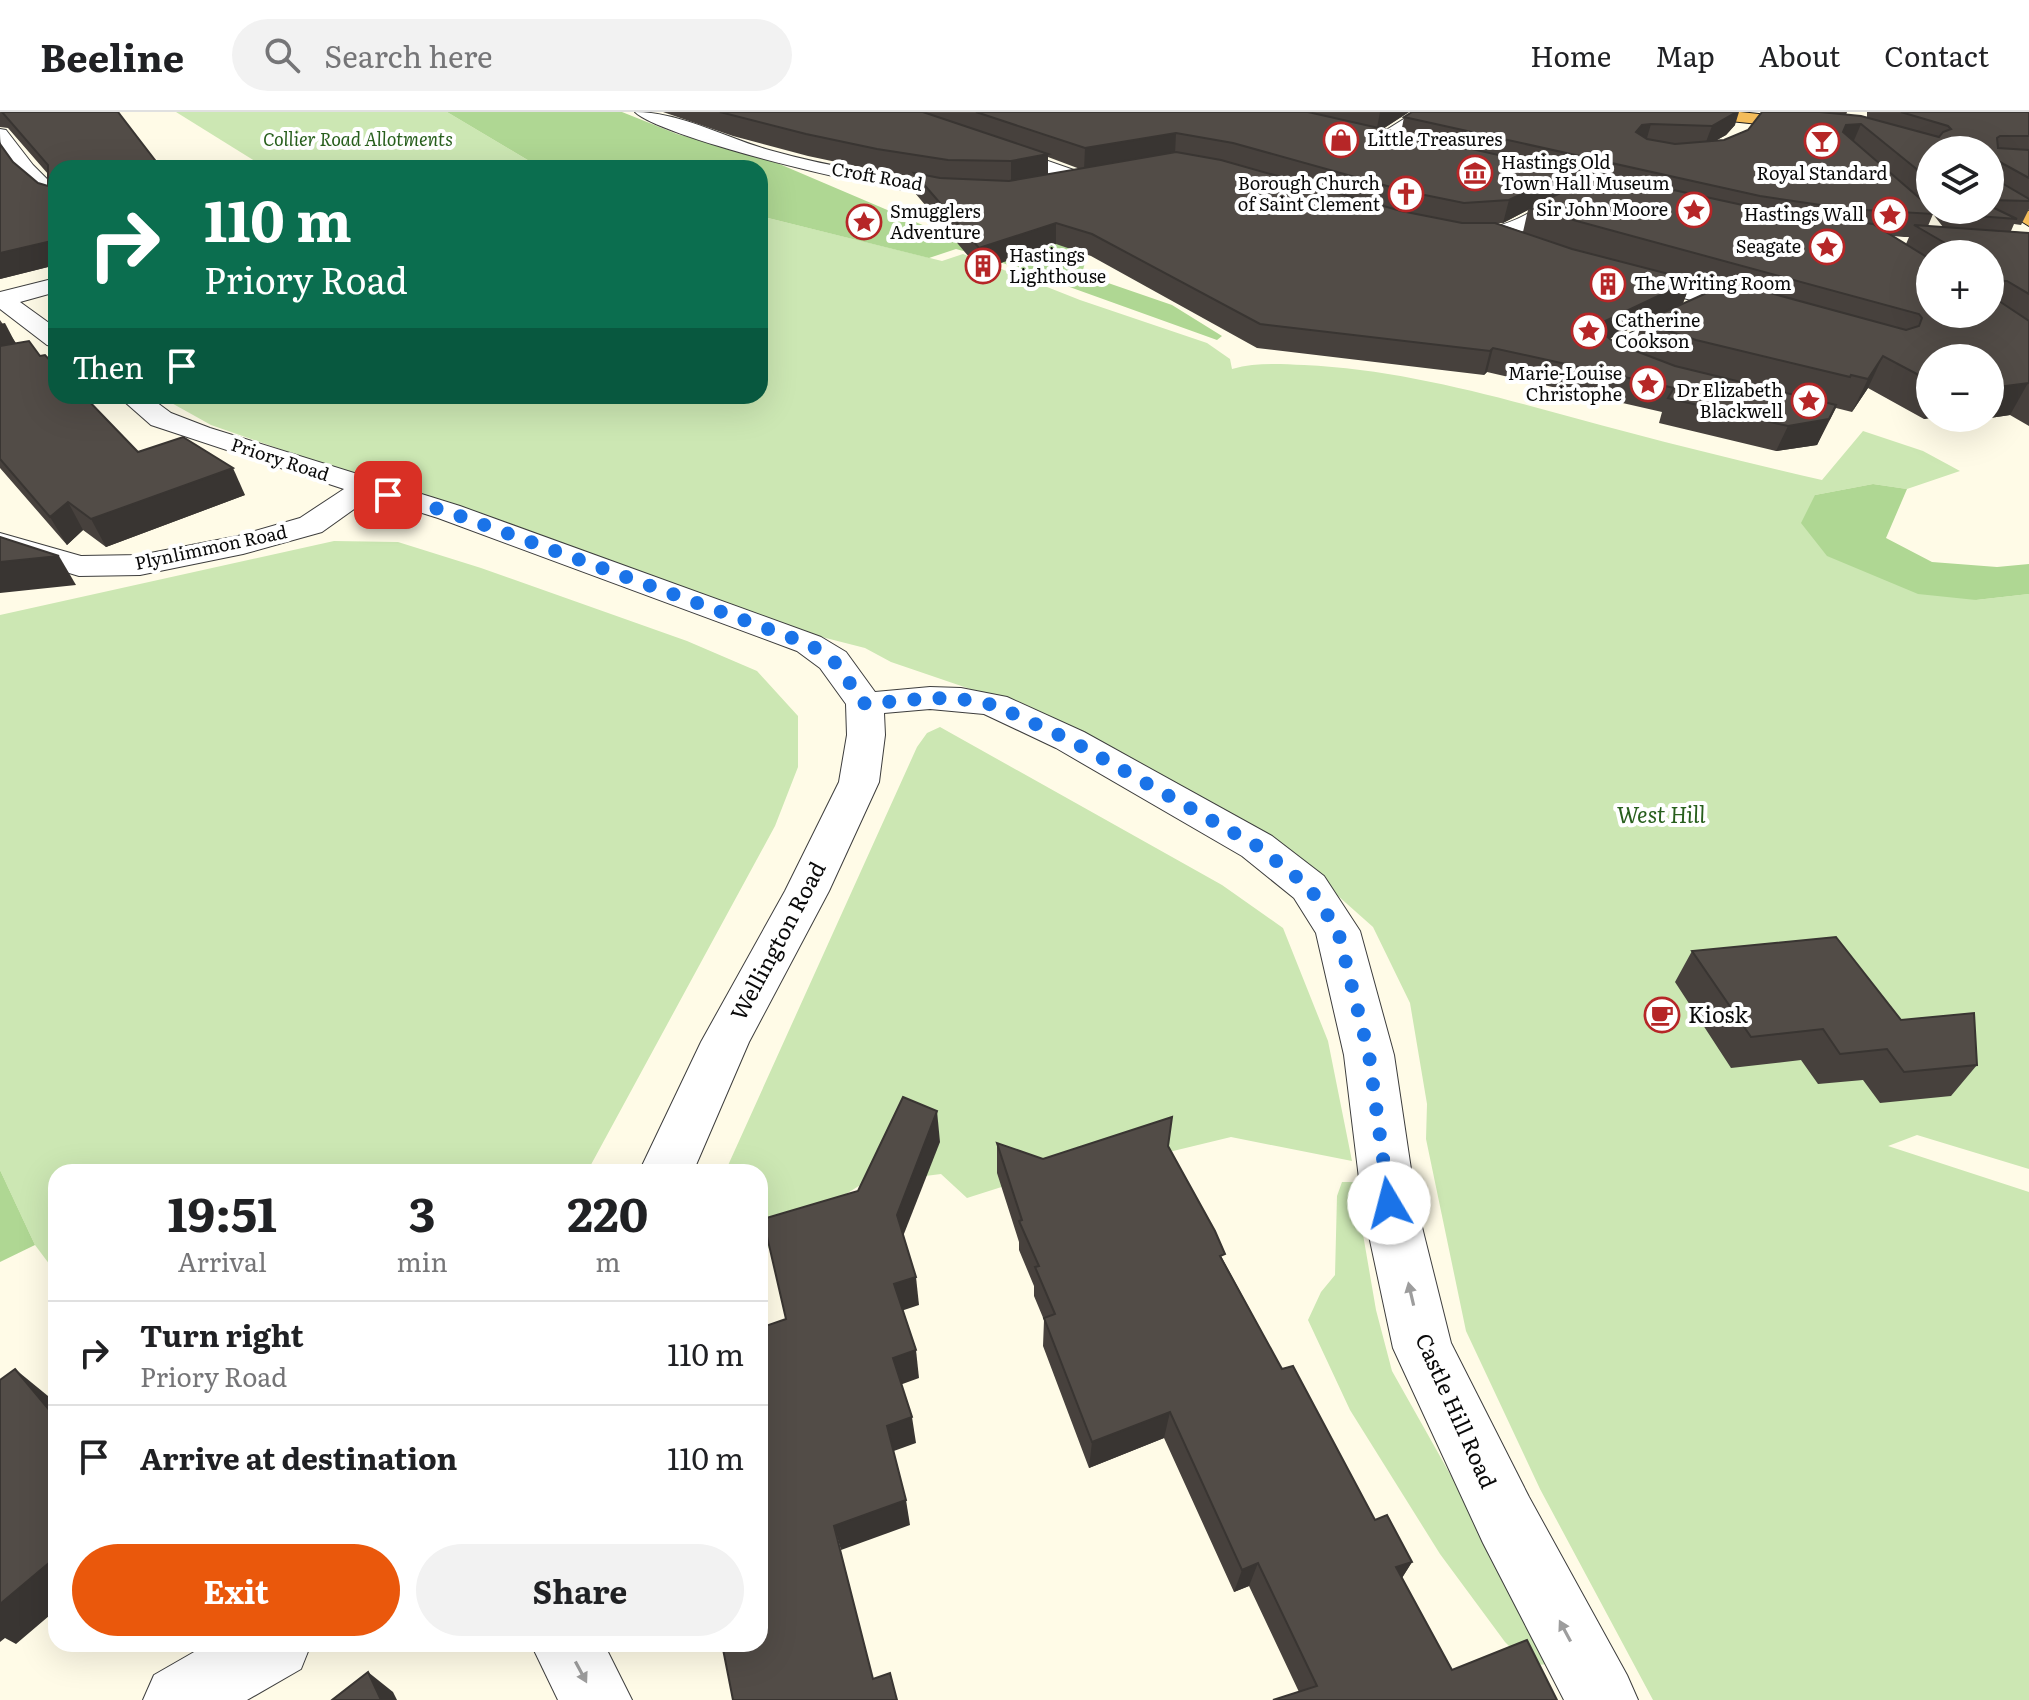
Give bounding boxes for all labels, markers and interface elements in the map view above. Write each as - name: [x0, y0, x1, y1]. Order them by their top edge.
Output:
- search box: [232, 19, 792, 91]
- text: Beeline: [40, 27, 184, 84]
- icon: search: [260, 33, 304, 77]
- text: Search here: [324, 33, 493, 77]
- text: Home: [1530, 34, 1611, 76]
- text: Map: [1655, 34, 1715, 76]
- text: About: [1759, 34, 1840, 76]
- text: Contact: [1884, 34, 1989, 76]
- shop icon: Little Treasures: [1322, 121, 1360, 159]
- bar icon: Royal Standard: [1803, 122, 1841, 160]
- park label: Collier Road Allotments: [263, 125, 453, 152]
- place label: Little Treasures: [1367, 125, 1502, 152]
- map controls: [1916, 136, 2004, 432]
- button: layers: [1916, 136, 2004, 224]
- place label: Hastings Old Town Hall Museum: [1501, 148, 1670, 196]
- street label: Croft Road: [830, 154, 925, 197]
- museum icon: Hastings Old Town Hall Museum: [1456, 154, 1494, 192]
- place label: Royal Standard: [1756, 159, 1888, 186]
- place label: Borough Church of Saint Clement: [1238, 169, 1381, 217]
- church icon: Borough Church of Saint Clement: [1387, 175, 1425, 213]
- text: 110 m: [204, 176, 352, 259]
- place icon: Sir John Moore: [1675, 191, 1713, 229]
- icon: right: [72, 192, 176, 296]
- place label: Sir John Moore: [1536, 195, 1668, 222]
- place icon: Hastings Wall: [1871, 196, 1909, 234]
- place label: Smugglers Adventure: [890, 197, 981, 245]
- place label: Hastings Wall: [1744, 200, 1864, 227]
- place icon: Smugglers Adventure: [845, 203, 883, 241]
- place icon: Seagate: [1808, 228, 1846, 266]
- place label: Seagate: [1736, 232, 1801, 259]
- button: +: [1916, 240, 2004, 328]
- place label: Hastings Lighthouse: [1009, 241, 1106, 289]
- building icon: Hastings Lighthouse: [964, 247, 1002, 285]
- text: Priory Road: [204, 252, 408, 305]
- building icon: The Writing Room: [1589, 265, 1627, 303]
- place label: The Writing Room: [1634, 269, 1792, 296]
- place label: Catherine Cookson: [1615, 306, 1700, 354]
- place icon: Catherine Cookson: [1570, 312, 1608, 350]
- text: Then: [72, 344, 144, 388]
- icon: arrive: [160, 344, 204, 388]
- button: −: [1916, 344, 2004, 432]
- place label: Marie-Louise Christophe: [1508, 359, 1622, 407]
- place icon: Marie-Louise Christophe: [1629, 365, 1667, 403]
- place label: Dr Elizabeth Blackwell: [1677, 376, 1783, 424]
- place icon: Dr Elizabeth Blackwell: [1790, 382, 1828, 420]
- street label: Priory Road: [228, 430, 333, 487]
- pin: [354, 461, 422, 529]
- icon: arrive: [366, 473, 410, 517]
- street label: Plynlimmon Road: [132, 517, 289, 576]
- park label: West Hill: [1617, 797, 1706, 830]
- street label: Wellington Road: [721, 855, 833, 1026]
- cafe icon: Kiosk: [1643, 996, 1681, 1034]
- place label: Kiosk: [1688, 997, 1748, 1030]
- position arrow: [1347, 1161, 1431, 1245]
- text: 19:51: [168, 1176, 277, 1247]
- text: 3: [409, 1176, 435, 1247]
- text: 220: [567, 1176, 648, 1247]
- text: Arrival: [178, 1241, 267, 1280]
- text: min: [397, 1241, 448, 1280]
- text: m: [595, 1241, 620, 1280]
- one-way arrow: [1404, 1282, 1417, 1307]
- text: Turn right: [140, 1312, 304, 1356]
- street label: Castle Hill Road: [1408, 1328, 1506, 1493]
- icon: right: [72, 1331, 116, 1375]
- text: 110 m: [667, 1331, 744, 1375]
- text: Priory Road: [140, 1356, 287, 1395]
- icon: arrive: [72, 1435, 116, 1479]
- text: Arrive at destination: [140, 1435, 457, 1479]
- text: 110 m: [667, 1435, 744, 1479]
- button: Exit: [72, 1544, 400, 1636]
- button: Share: [416, 1544, 744, 1636]
- one-way arrow: [1559, 1620, 1572, 1643]
- one-way arrow: [573, 1661, 587, 1683]

